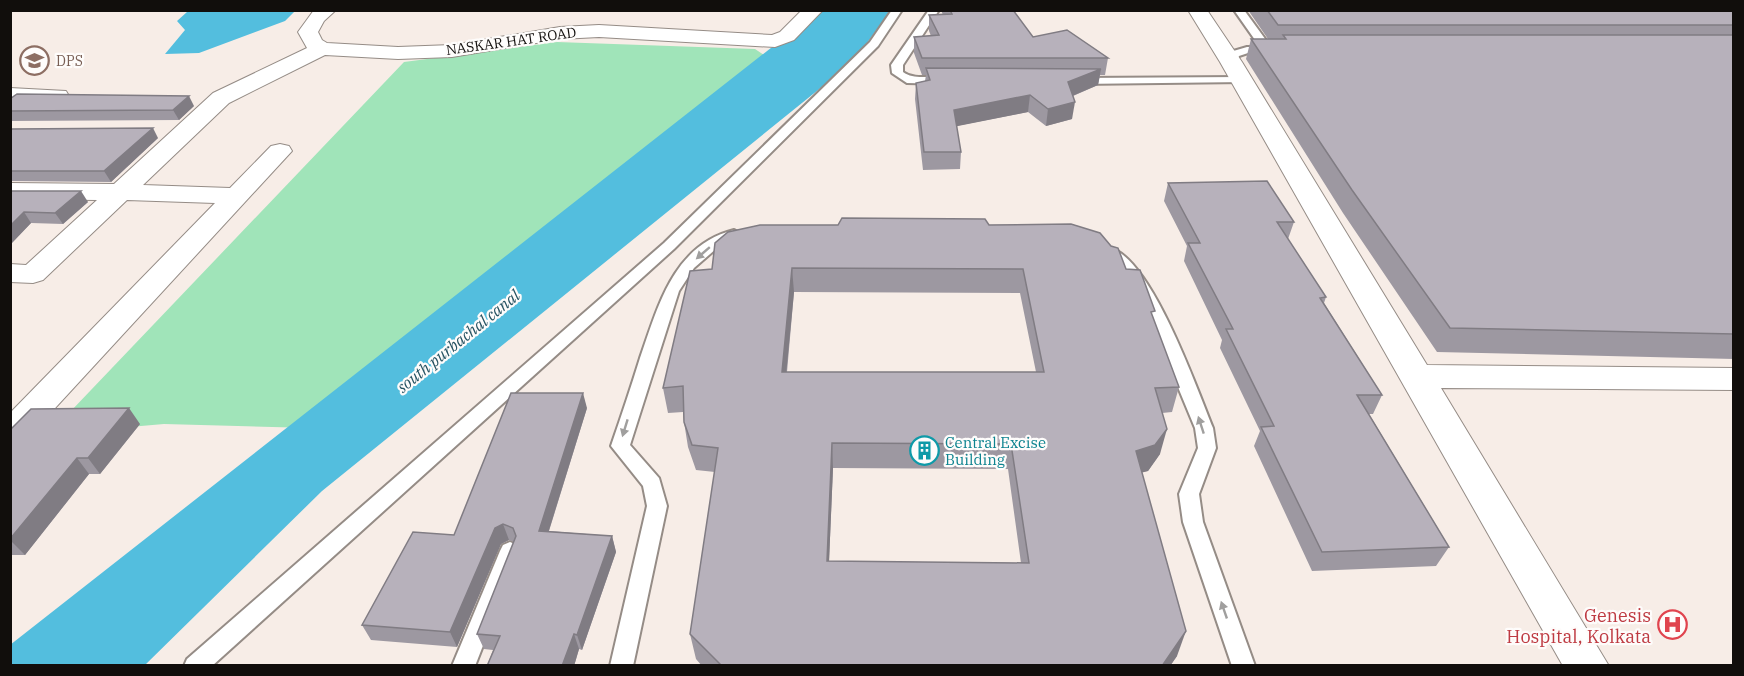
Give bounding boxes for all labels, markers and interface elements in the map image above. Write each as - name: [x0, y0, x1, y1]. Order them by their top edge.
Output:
- street label: NASKAR HAT ROAD: [445, 23, 577, 59]
- school or university icon: DPS: [19, 45, 51, 77]
- place label: DPS: [56, 52, 83, 70]
- one-way arrow: [695, 246, 711, 259]
- water label: south purbachal canal: [393, 285, 524, 397]
- one-way arrow: [1196, 416, 1206, 434]
- one-way arrow: [620, 419, 629, 437]
- place label: Central Excise Building: [945, 433, 1046, 469]
- building icon: Central Excise Building: [908, 435, 940, 467]
- one-way arrow: [1219, 601, 1229, 619]
- place label: Genesis Hospital, Kolkata: [1506, 604, 1651, 648]
- hospital icon: Genesis Hospital, Kolkata: [1656, 609, 1688, 641]

